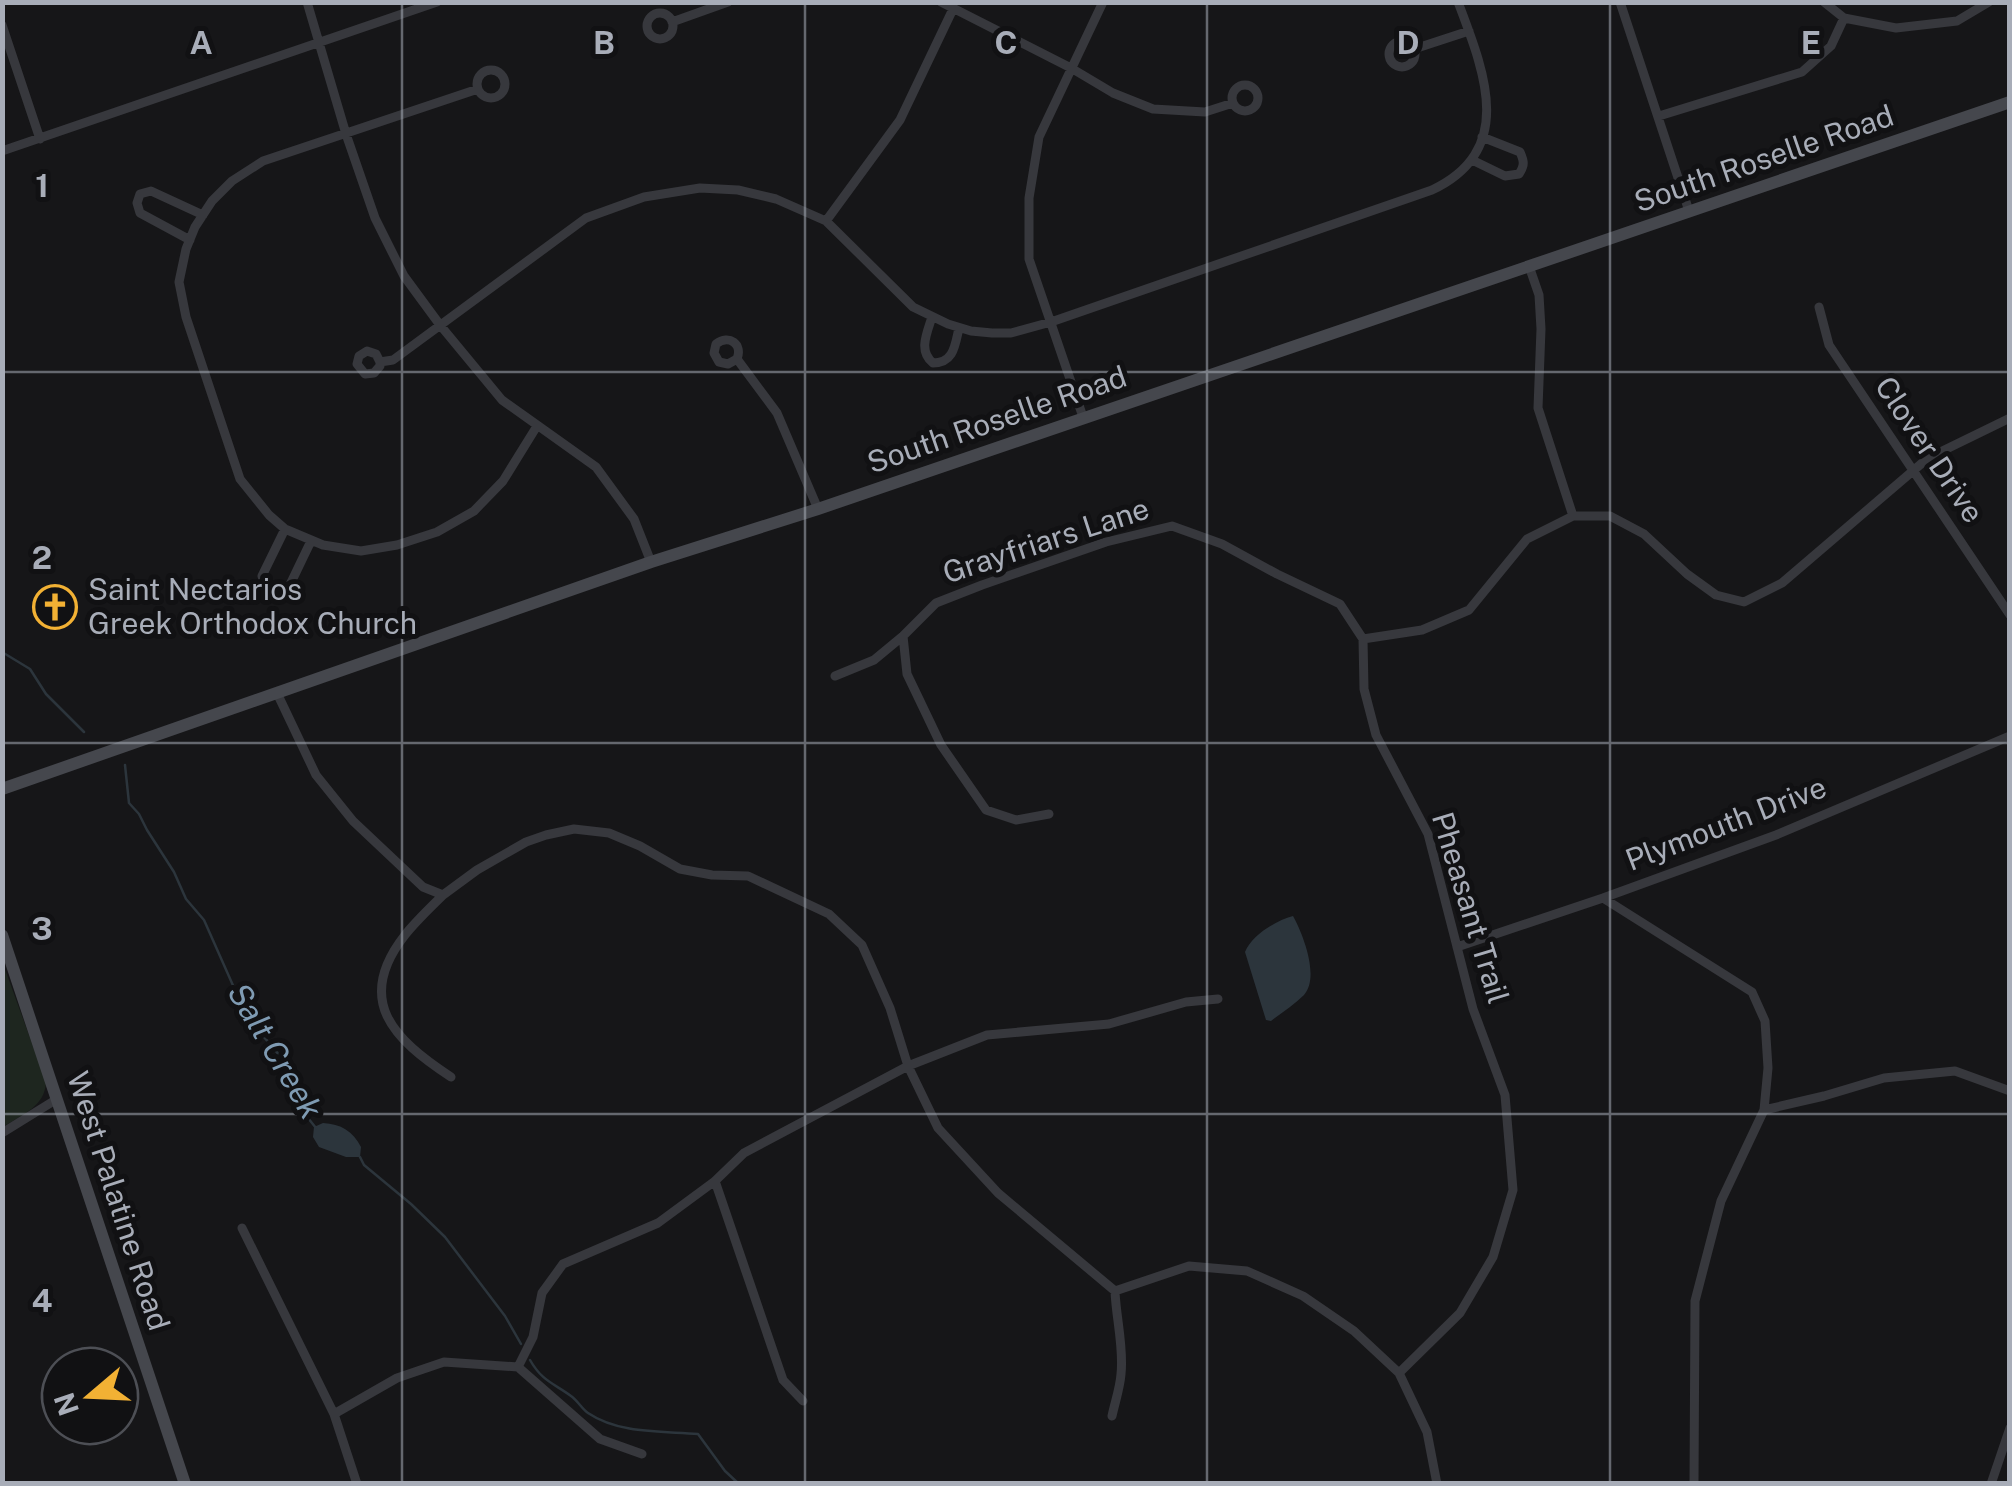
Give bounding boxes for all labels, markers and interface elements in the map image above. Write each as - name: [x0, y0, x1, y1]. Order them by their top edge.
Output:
- text: A: [189, 24, 213, 61]
- text: B: [593, 24, 615, 61]
- text: C: [995, 24, 1017, 61]
- text: D: [1396, 24, 1420, 61]
- text: E: [1801, 24, 1821, 61]
- street label: South Roselle Road: [1629, 97, 1898, 219]
- text: 1: [35, 167, 49, 204]
- street label: South Roselle Road: [862, 358, 1131, 480]
- street label: Clover Drive: [1868, 370, 1992, 529]
- street label: Grayfriars Lane: [938, 490, 1153, 590]
- text: 2: [32, 539, 52, 576]
- place label: Saint Nectarios Greek Orthodox Church: [88, 571, 417, 641]
- church icon: Saint Nectarios Greek Orthodox Church: [32, 584, 78, 630]
- street label: Plymouth Drive: [1620, 768, 1831, 878]
- street label: Pheasant Trail: [1425, 808, 1517, 1008]
- text: 3: [31, 910, 53, 947]
- water label: Salt Creek: [221, 976, 331, 1126]
- street label: West Palatine Road: [60, 1067, 178, 1335]
- text: 4: [32, 1282, 53, 1319]
- north arrow: [40, 1346, 140, 1446]
- text: N: [47, 1389, 85, 1420]

